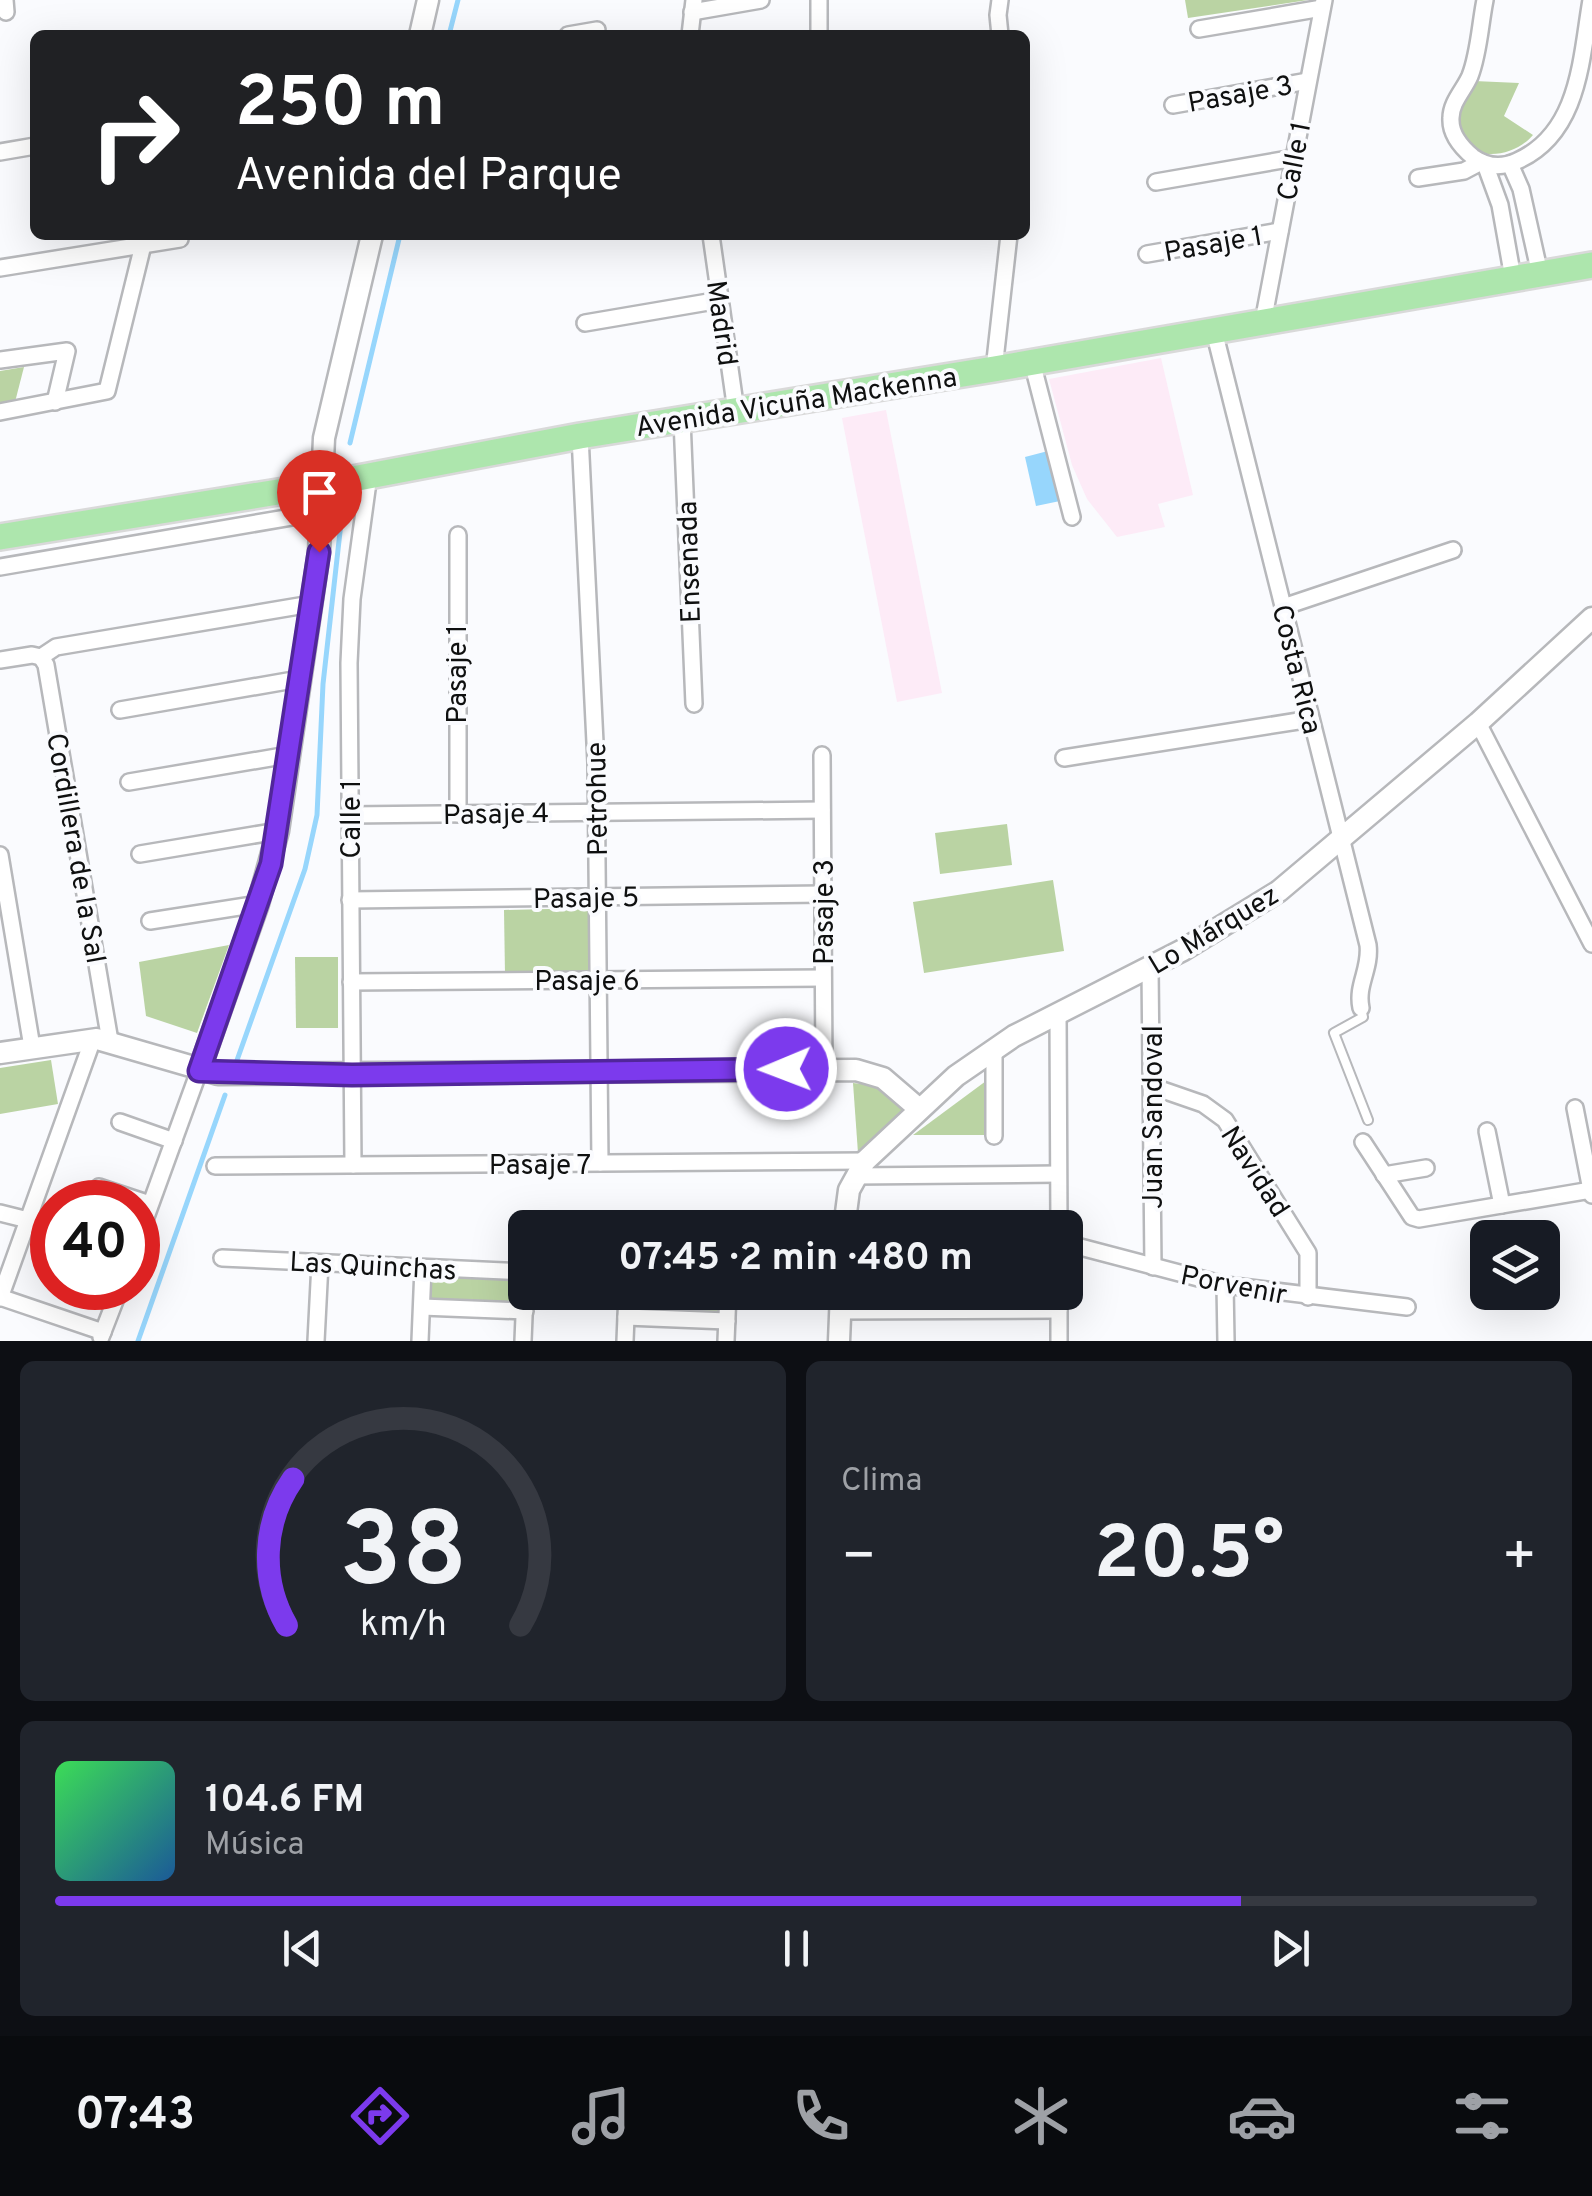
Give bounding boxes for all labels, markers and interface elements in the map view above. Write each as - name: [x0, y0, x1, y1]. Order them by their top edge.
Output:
- text: 250 m: [235, 62, 445, 151]
- street label: Pasaje 3: [1185, 69, 1296, 123]
- icon: right: [70, 70, 200, 200]
- street label: Calle 1: [1271, 119, 1321, 204]
- text: Avenida del Parque: [235, 149, 622, 206]
- street label: Pasaje 1: [1161, 220, 1266, 272]
- street label: Madrid: [696, 278, 744, 369]
- street label: Avenida Vicuña Mackenna: [633, 361, 960, 447]
- pin: [277, 450, 362, 553]
- icon: arrive: [292, 465, 347, 520]
- street label: Ensenada: [671, 500, 711, 624]
- street label: Costa Rica: [1262, 601, 1329, 738]
- street label: Pasaje 1: [441, 624, 477, 724]
- street label: Cordillera de la Sal: [36, 731, 112, 967]
- street label: Petrohue: [580, 742, 618, 856]
- street label: Calle 1: [335, 779, 371, 859]
- street label: Pasaje 4: [443, 797, 550, 835]
- street label: Pasaje 3: [808, 859, 844, 965]
- street label: Lo Márquez: [1143, 879, 1286, 984]
- street label: Pasaje 5: [533, 881, 640, 919]
- street label: Pasaje 6: [534, 965, 640, 1001]
- position arrow: [734, 1017, 838, 1121]
- street label: Juan Sandoval: [1137, 1025, 1173, 1209]
- street label: Navidad: [1211, 1120, 1296, 1225]
- street label: Pasaje 7: [489, 1149, 591, 1185]
- speed limit sign: 40: [30, 1180, 160, 1310]
- map controls: [1470, 1220, 1560, 1310]
- button: layers: [1470, 1220, 1560, 1310]
- text: 07:45 · 2 min · 480 m: [618, 1235, 973, 1284]
- street label: Las Quinchas: [288, 1246, 457, 1290]
- street label: Porvenir: [1177, 1259, 1290, 1315]
- text: Clima: [841, 1462, 922, 1502]
- text: 38: [339, 1491, 467, 1623]
- text: 20.5°: [1094, 1510, 1284, 1605]
- text: −: [841, 1524, 876, 1594]
- text: +: [1502, 1524, 1537, 1594]
- text: km/h: [360, 1603, 446, 1649]
- text: 104.6 FM: [205, 1777, 364, 1826]
- text: Música: [205, 1826, 304, 1866]
- icon: previous: [275, 1921, 330, 1976]
- icon: pause: [769, 1921, 824, 1976]
- icon: next: [1263, 1921, 1318, 1976]
- icon: directions: [345, 2081, 415, 2151]
- icon: music: [566, 2081, 636, 2151]
- icon: phone: [786, 2081, 856, 2151]
- icon: climate: [1006, 2081, 1076, 2151]
- icon: car: [1227, 2081, 1297, 2151]
- icon: filters: [1447, 2081, 1517, 2151]
- text: 07:43: [75, 2088, 195, 2145]

